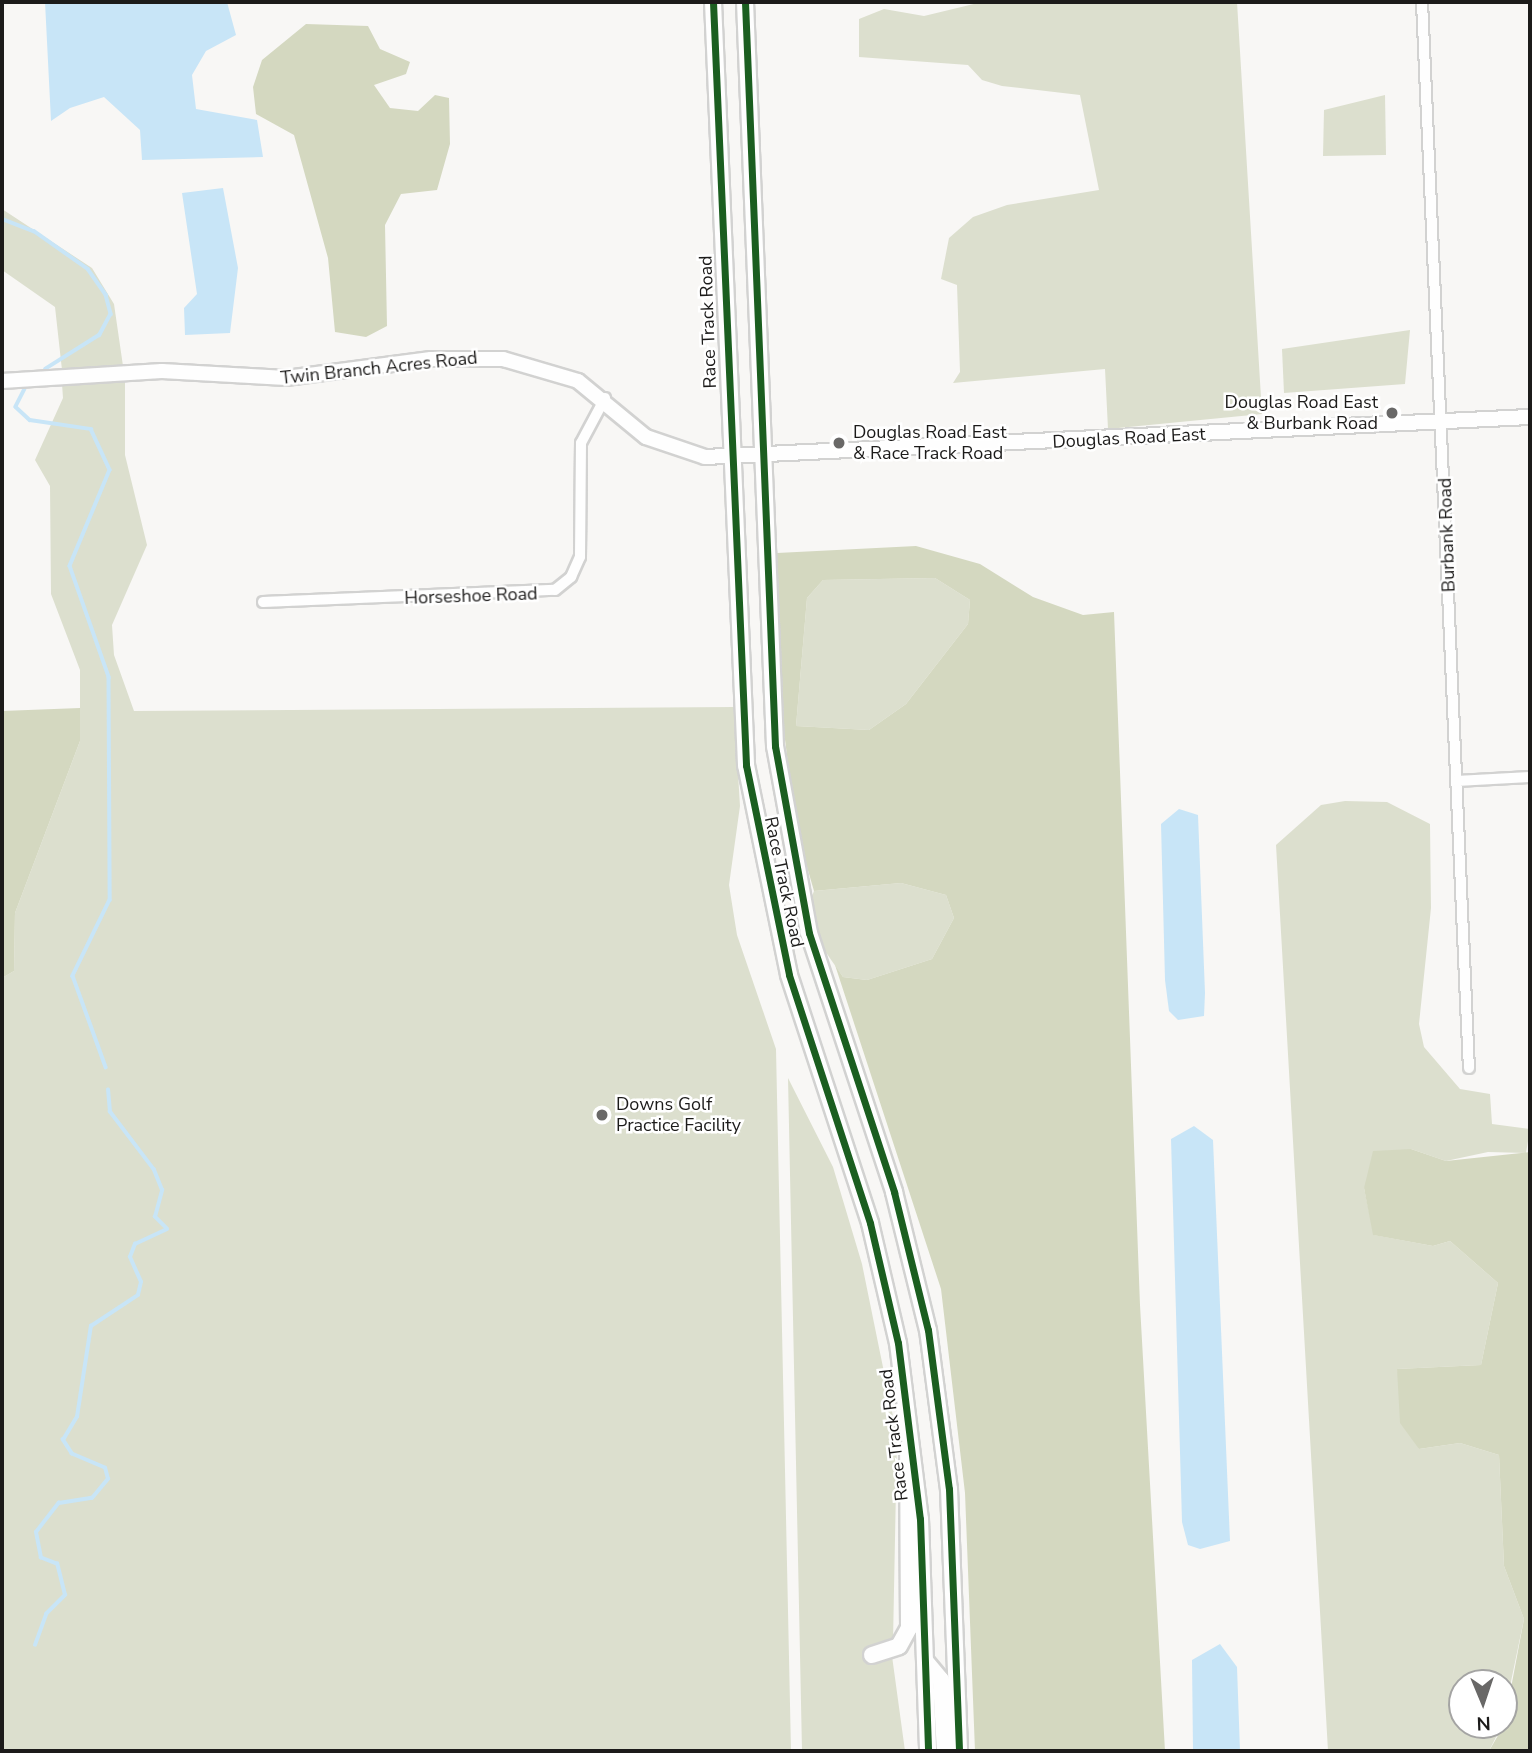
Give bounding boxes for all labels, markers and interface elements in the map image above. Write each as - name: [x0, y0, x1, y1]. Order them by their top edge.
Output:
- street label: Race Track Road: [695, 255, 721, 389]
- street label: Twin Branch Acres Road: [280, 347, 478, 389]
- place label: Douglas Road East & Burbank Road: [1225, 392, 1378, 434]
- marker: Douglas Road East & Burbank Road: [1384, 405, 1400, 421]
- place label: Douglas Road East & Race Track Road: [853, 422, 1006, 464]
- street label: Douglas Road East: [1052, 423, 1206, 453]
- marker: Douglas Road East & Race Track Road: [831, 435, 847, 451]
- street label: Burbank Road: [1434, 477, 1460, 593]
- street label: Horseshoe Road: [404, 583, 538, 609]
- street label: Race Track Road: [760, 815, 808, 949]
- place label: Downs Golf Practice Facility: [616, 1094, 741, 1136]
- marker: Downs Golf Practice Facility: [594, 1107, 610, 1123]
- street label: Race Track Road: [875, 1368, 913, 1502]
- north arrow: [1448, 1669, 1518, 1739]
- text: N: [1476, 1710, 1491, 1736]

